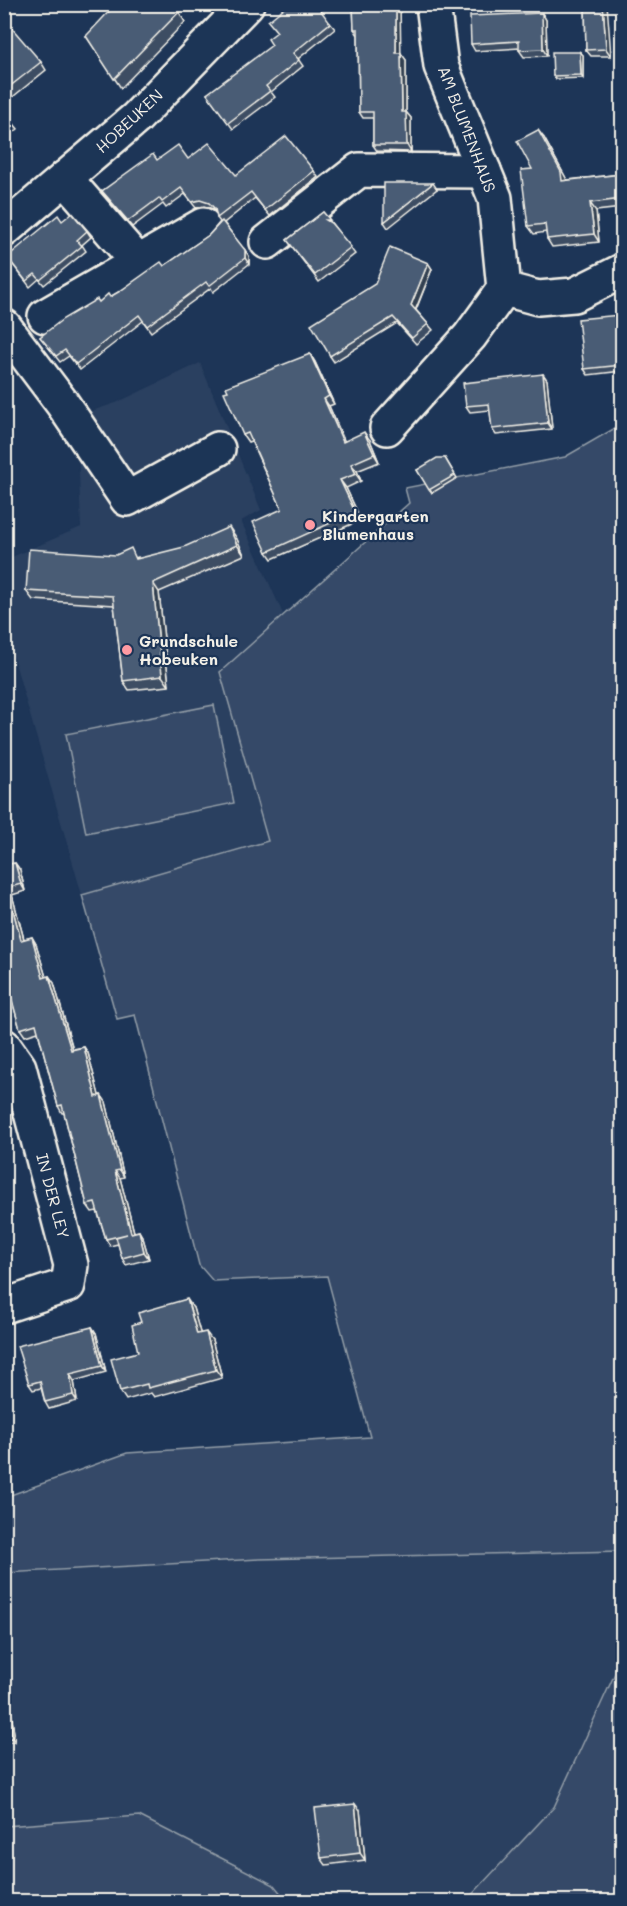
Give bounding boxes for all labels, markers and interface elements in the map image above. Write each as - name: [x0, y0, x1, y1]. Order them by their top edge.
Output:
- street label: AM BLUMENHAUS: [434, 63, 501, 195]
- street label: HOBEUKEN: [91, 84, 167, 157]
- place label: Kindergarten Blumenhaus: [322, 505, 429, 544]
- marker: Kindergarten Blumenhaus: [303, 518, 317, 532]
- place label: Grundschule Hobeuken: [139, 630, 238, 669]
- marker: Grundschule Hobeuken: [120, 643, 134, 657]
- street label: IN DER LEY: [32, 1151, 75, 1241]

